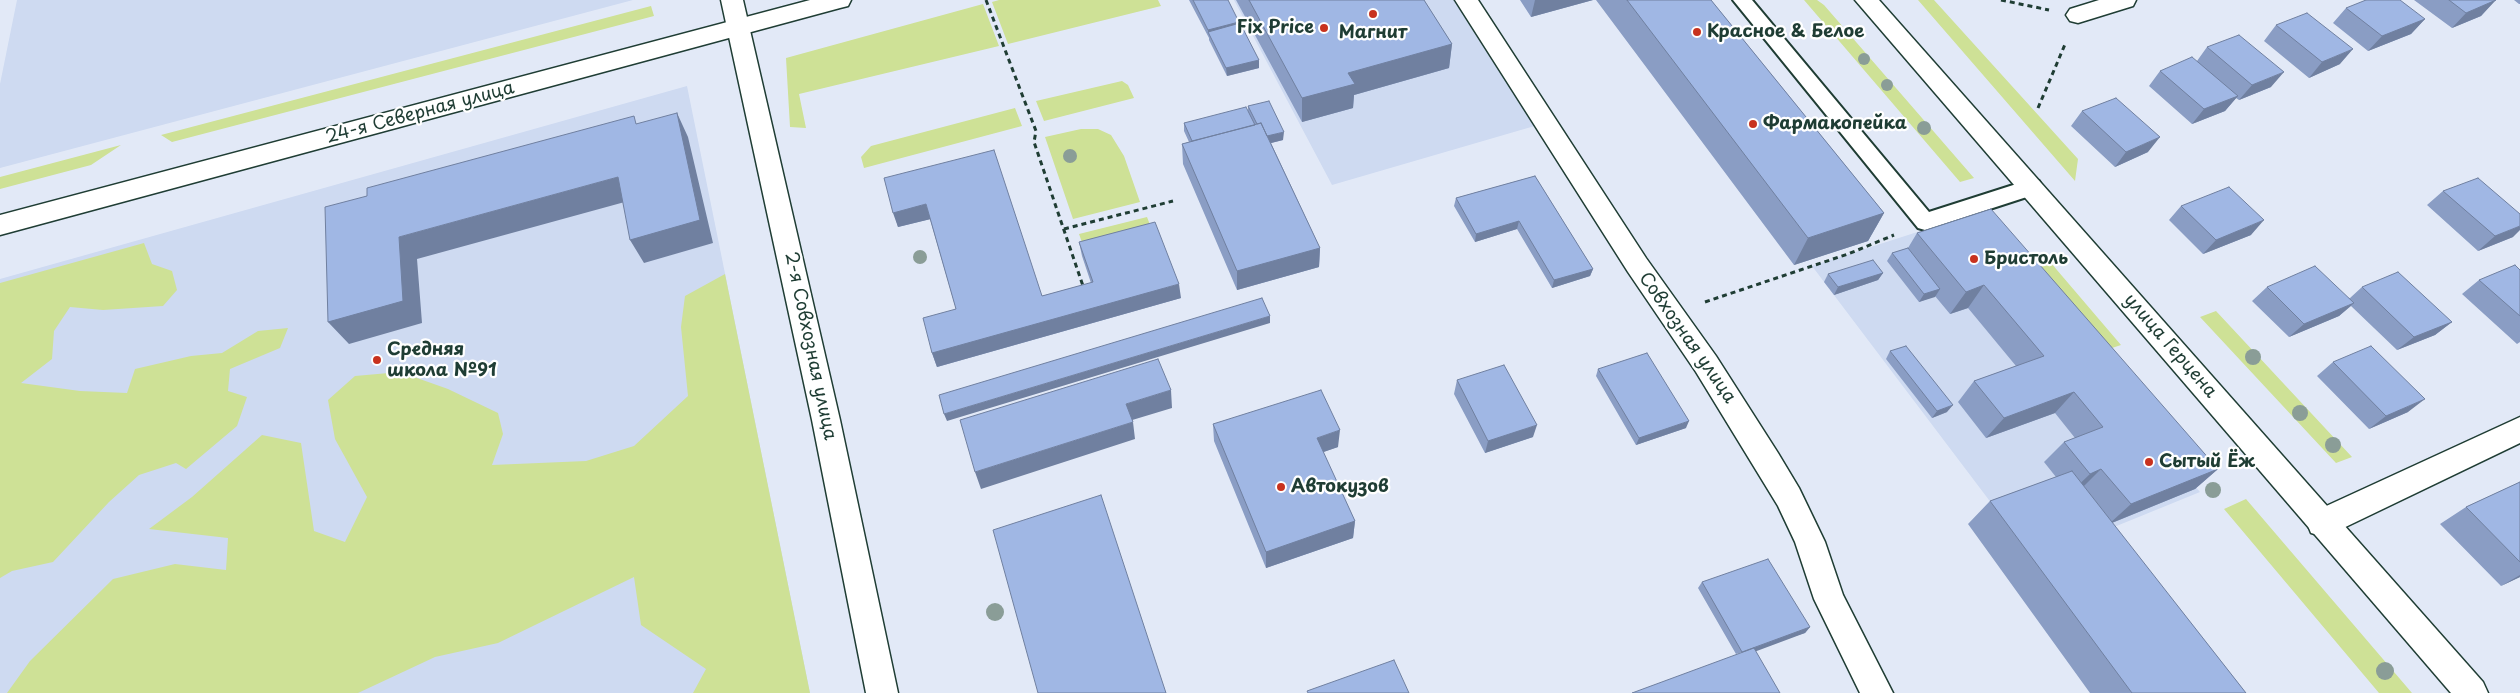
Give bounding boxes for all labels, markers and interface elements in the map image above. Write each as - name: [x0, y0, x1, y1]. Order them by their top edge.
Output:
- marker: Магнит: [1367, 8, 1379, 20]
- place label: Fix Price: [1237, 17, 1314, 39]
- place label: Красное & Белое: [1707, 21, 1864, 43]
- marker: Fix Price: [1318, 22, 1330, 34]
- place label: Магнит: [1339, 22, 1407, 44]
- marker: Красное & Белое: [1691, 26, 1703, 38]
- street label: 24-я Северная улица: [323, 77, 517, 149]
- place label: Фармакопейка: [1763, 113, 1907, 135]
- marker: Фармакопейка: [1747, 118, 1759, 130]
- place label: Бристоль: [1984, 248, 2068, 270]
- street label: 2-я Совхозная улица: [780, 250, 840, 442]
- marker: Бристоль: [1968, 253, 1980, 265]
- street label: Совхозная улица: [1634, 268, 1740, 408]
- street label: улица Герцена: [2119, 290, 2221, 402]
- place label: Средняя школа №91: [387, 339, 497, 382]
- marker: Средняя школа №91: [371, 354, 383, 366]
- place label: Сытый Ёж: [2159, 451, 2255, 473]
- marker: Сытый Ёж: [2143, 456, 2155, 468]
- place label: Автокузов: [1291, 476, 1389, 498]
- marker: Автокузов: [1275, 481, 1287, 493]

